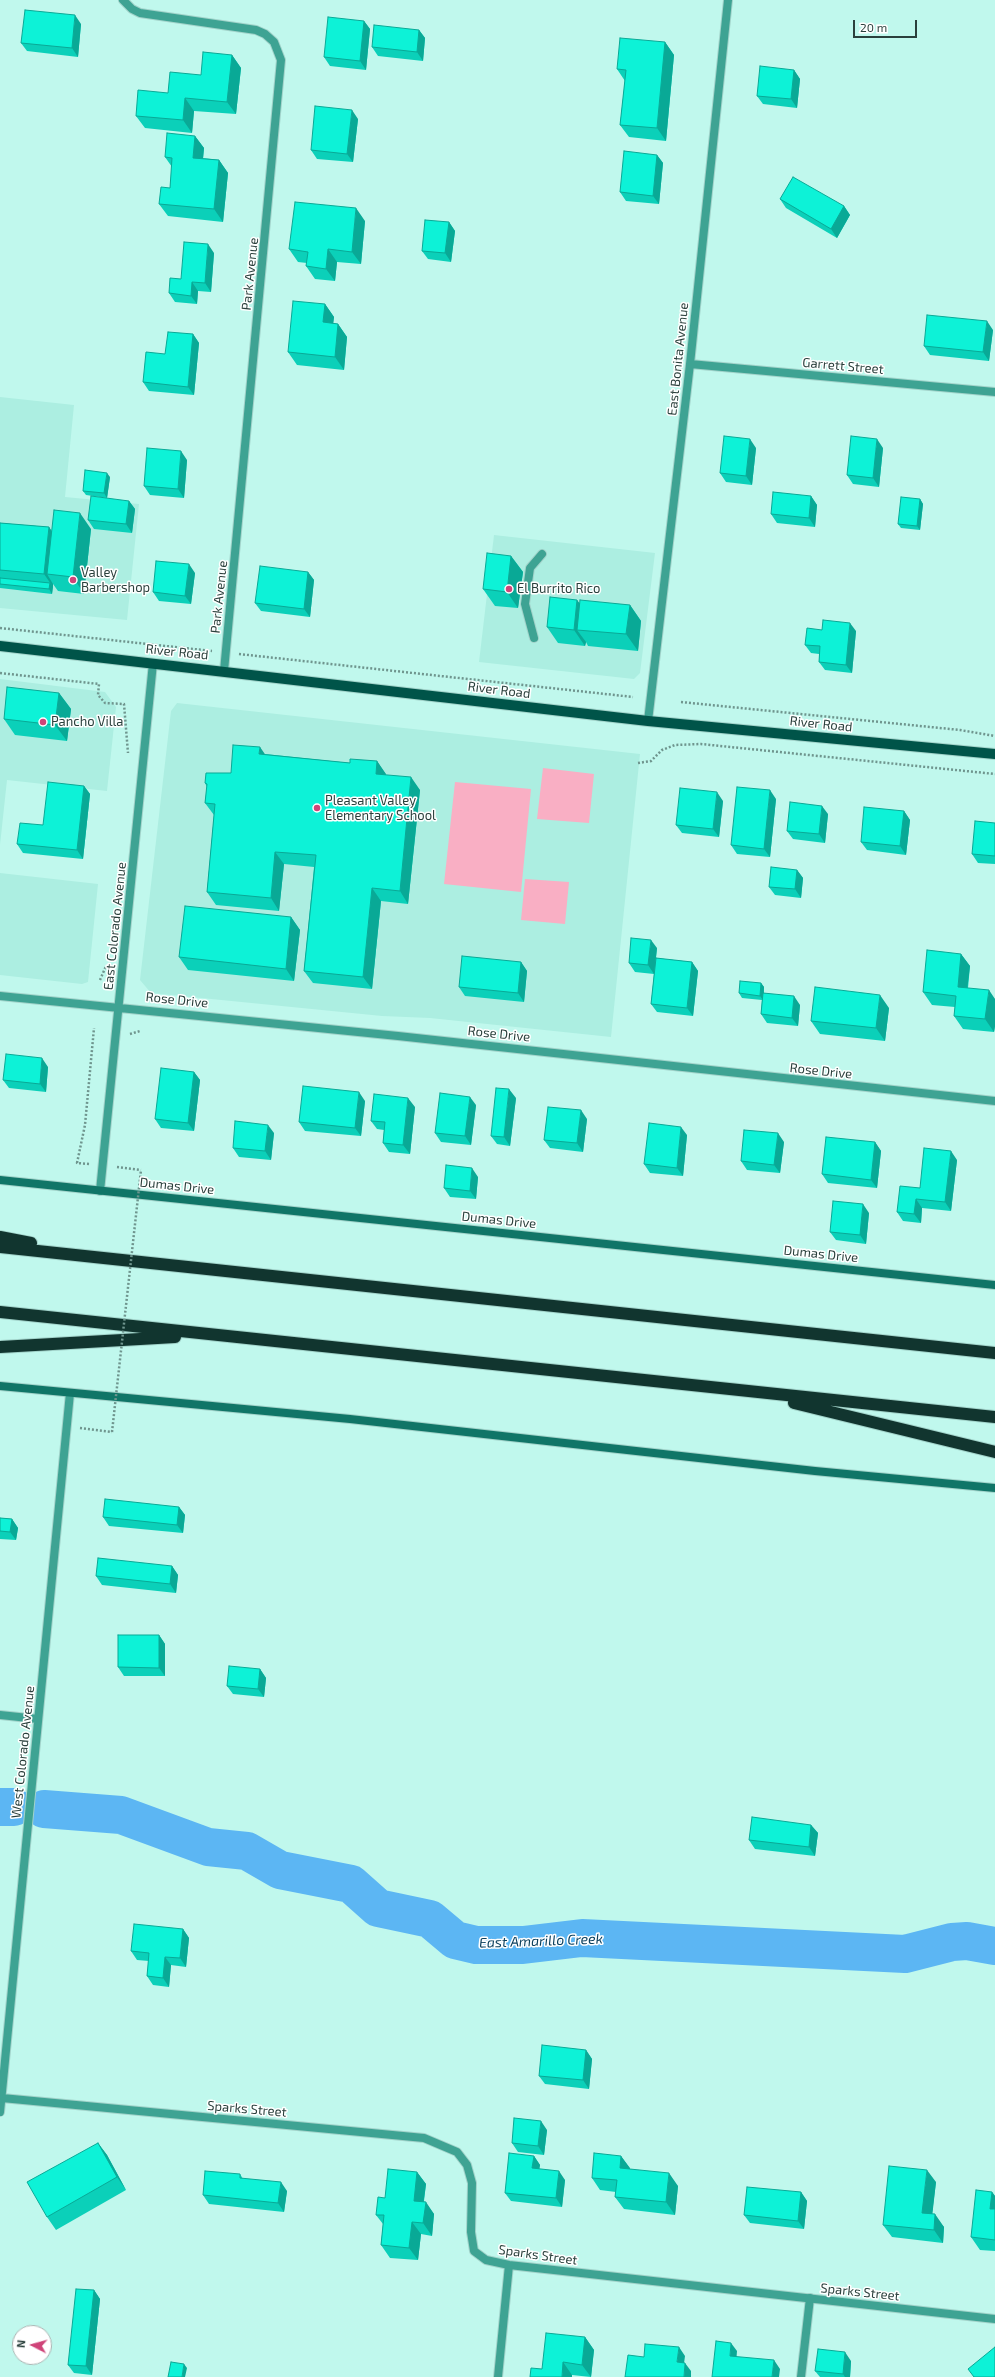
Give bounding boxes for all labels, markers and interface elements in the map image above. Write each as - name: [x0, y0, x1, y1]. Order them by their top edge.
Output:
- scale bar: [855, 12, 919, 38]
- text: 20 m: [860, 20, 887, 34]
- street label: Park Avenue: [238, 237, 262, 311]
- street label: East Bonita Avenue: [664, 302, 692, 416]
- street label: Garrett Street: [802, 355, 884, 377]
- street label: Park Avenue: [207, 560, 231, 634]
- place label: Valley Barbershop: [81, 565, 150, 596]
- marker: Valley Barbershop: [68, 575, 78, 585]
- place label: El Burrito Rico: [517, 581, 600, 597]
- marker: El Burrito Rico: [504, 584, 514, 594]
- street label: River Road: [145, 641, 209, 663]
- street label: River Road: [467, 678, 531, 702]
- street label: River Road: [789, 713, 853, 735]
- place label: Pancho Villa: [51, 714, 124, 730]
- marker: Pancho Villa: [38, 717, 48, 727]
- place label: Pleasant Valley Elementary School: [325, 793, 436, 824]
- marker: Pleasant Valley Elementary School: [312, 803, 322, 813]
- street label: East Colorado Avenue: [101, 861, 129, 991]
- street label: Rose Drive: [145, 989, 209, 1011]
- street label: Rose Drive: [467, 1023, 531, 1045]
- street label: Rose Drive: [789, 1060, 853, 1082]
- street label: Dumas Drive: [139, 1174, 215, 1198]
- street label: Dumas Drive: [461, 1208, 537, 1232]
- street label: Dumas Drive: [783, 1242, 859, 1266]
- street label: West Colorado Avenue: [8, 1685, 38, 1819]
- water label: East Amarillo Creek: [479, 1930, 603, 1952]
- street label: Sparks Street: [207, 2098, 287, 2120]
- street label: Sparks Street: [498, 2242, 578, 2268]
- street label: Sparks Street: [820, 2280, 900, 2304]
- north arrow: [12, 2325, 52, 2365]
- text: N: [14, 2339, 27, 2348]

